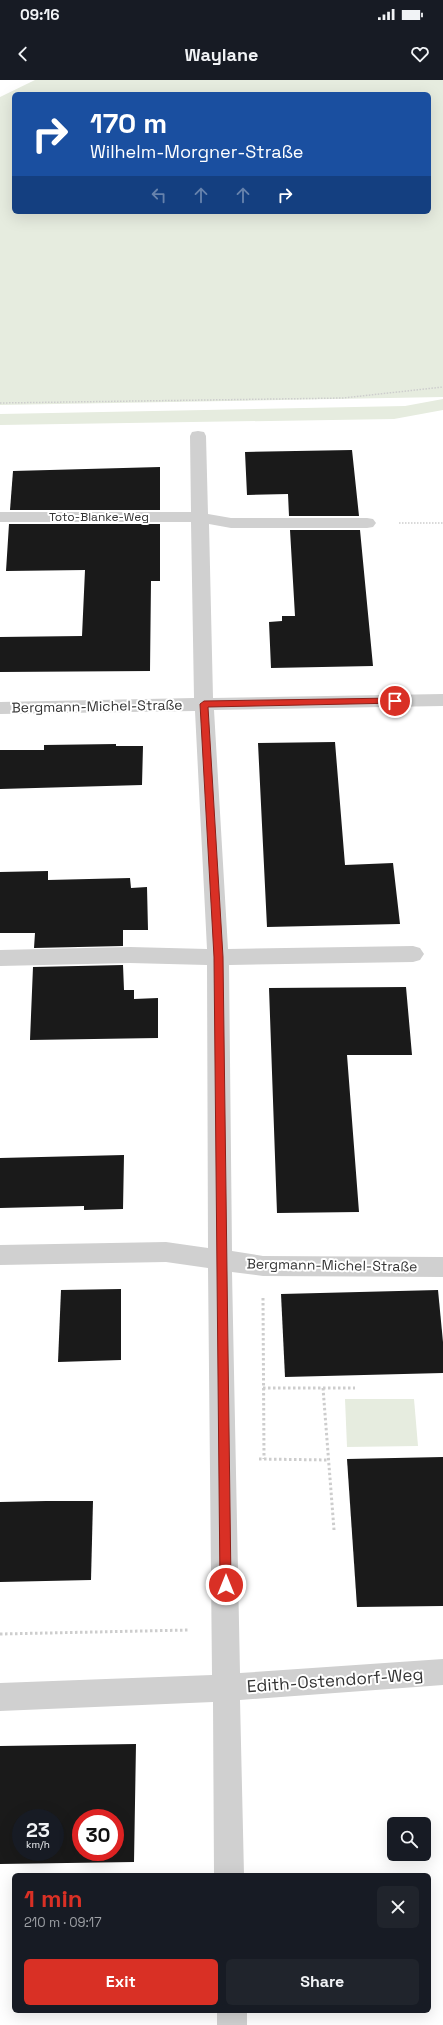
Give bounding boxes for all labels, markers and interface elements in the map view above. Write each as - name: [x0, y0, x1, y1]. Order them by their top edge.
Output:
- text: 09:16: [20, 5, 60, 24]
- icon: back: [12, 43, 34, 65]
- text: Waylane: [185, 43, 258, 66]
- icon: heart: [409, 43, 431, 65]
- text: 170 m: [90, 105, 167, 141]
- icon: right: [24, 108, 76, 160]
- text: Wilhelm-Morgner-Straße: [90, 140, 303, 163]
- icon: left: [148, 184, 170, 206]
- icon: ahead: [190, 184, 212, 206]
- icon: ahead: [232, 184, 254, 206]
- icon: right: [274, 184, 296, 206]
- street label: Toto-Blanke-Weg: [49, 509, 149, 525]
- pin: [378, 684, 412, 718]
- icon: arrive: [384, 690, 406, 712]
- street label: Bergmann-Michel-Straße: [11, 696, 183, 716]
- street label: Bergmann-Michel-Straße: [246, 1255, 418, 1275]
- position arrow: [205, 1564, 247, 1606]
- street label: Edith-Ostendorf-Weg: [246, 1663, 424, 1697]
- speed limit sign: 30: [72, 1809, 124, 1861]
- text: 23: [26, 1817, 50, 1843]
- map controls: [387, 1817, 431, 1861]
- button: search: [387, 1817, 431, 1861]
- text: km/h: [26, 1838, 50, 1851]
- text: 1 min: [24, 1883, 83, 1914]
- button: close: [377, 1886, 419, 1928]
- text: 210 m · 09:17: [24, 1914, 102, 1931]
- button: Exit: [24, 1959, 218, 2005]
- button: Share: [226, 1959, 419, 2005]

